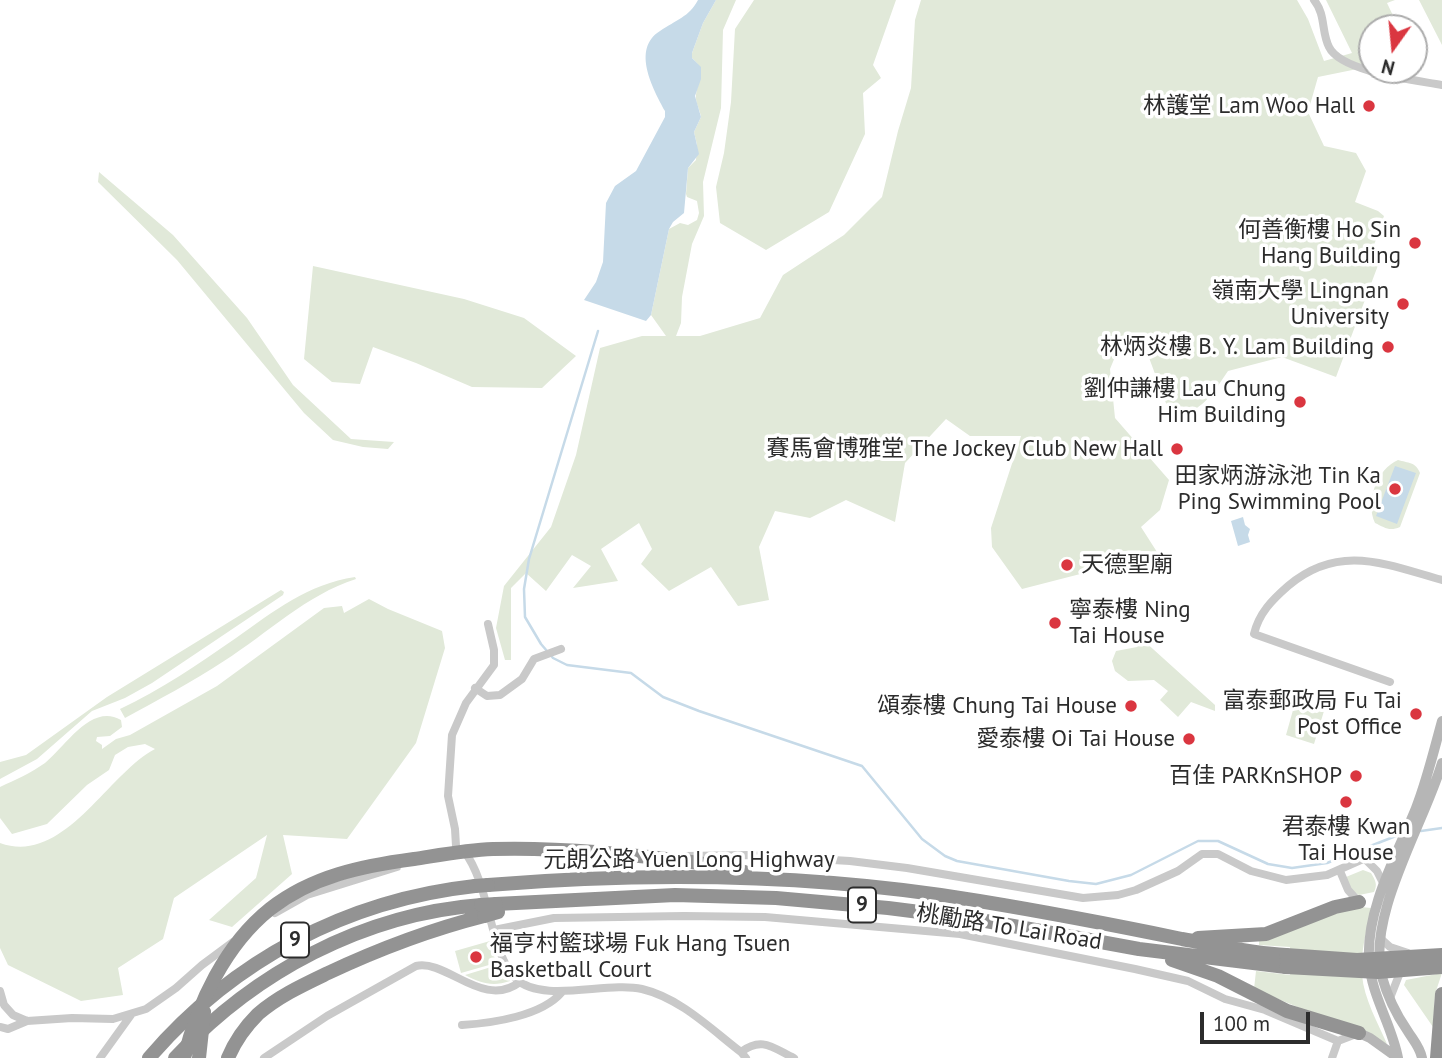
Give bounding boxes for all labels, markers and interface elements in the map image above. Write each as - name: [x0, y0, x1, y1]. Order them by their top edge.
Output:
- north arrow: [1358, 14, 1428, 84]
- text: N: [1379, 54, 1397, 81]
- place label: 林護堂 Lam Woo Hall: [1143, 92, 1355, 120]
- marker: 林護堂 Lam Woo Hall: [1361, 98, 1377, 114]
- place label: 何善衡樓 Ho Sin Hang Building: [1238, 216, 1401, 270]
- marker: 何善衡樓 Ho Sin Hang Building: [1407, 235, 1423, 251]
- place label: 嶺南大學 Lingnan University: [1211, 277, 1389, 331]
- marker: 嶺南大學 Lingnan University: [1395, 296, 1411, 312]
- place label: 林炳炎樓 B. Y. Lam Building: [1100, 333, 1374, 361]
- marker: 林炳炎樓 B. Y. Lam Building: [1380, 339, 1396, 355]
- place label: 劉仲謙樓 Lau Chung Him Building: [1083, 375, 1286, 429]
- marker: 劉仲謙樓 Lau Chung Him Building: [1292, 394, 1308, 410]
- place label: 賽馬會博雅堂 The Jockey Club New Hall: [766, 435, 1163, 463]
- marker: 賽馬會博雅堂 The Jockey Club New Hall: [1169, 441, 1185, 457]
- place label: 田家炳游泳池 Tin Ka Ping Swimming Pool: [1174, 462, 1381, 516]
- marker: 田家炳游泳池 Tin Ka Ping Swimming Pool: [1387, 481, 1403, 497]
- place label: 天德聖廟: [1081, 551, 1173, 579]
- marker: 天德聖廟: [1059, 557, 1075, 573]
- place label: 寧泰樓 Ning Tai House: [1069, 596, 1191, 650]
- marker: 寧泰樓 Ning Tai House: [1047, 615, 1063, 631]
- place label: 富泰郵政局 Fu Tai Post Office: [1223, 687, 1402, 741]
- place label: 頌泰樓 Chung Tai House: [877, 692, 1117, 720]
- marker: 頌泰樓 Chung Tai House: [1123, 698, 1139, 714]
- marker: 富泰郵政局 Fu Tai Post Office: [1408, 706, 1424, 722]
- place label: 愛泰樓 Oi Tai House: [976, 725, 1175, 753]
- marker: 愛泰樓 Oi Tai House: [1181, 731, 1197, 747]
- place label: 百佳 PARKnSHOP: [1169, 762, 1342, 790]
- marker: 百佳 PARKnSHOP: [1348, 768, 1364, 784]
- marker: 君泰樓 Kwan Tai House: [1338, 794, 1354, 810]
- place label: 君泰樓 Kwan Tai House: [1282, 813, 1410, 867]
- street label: 元朗公路 Yuen Long Highway: [543, 846, 835, 874]
- road number: 9: [848, 888, 876, 922]
- street label: 桃勵路 To Lai Road: [914, 900, 1104, 956]
- road number: 9: [281, 922, 309, 958]
- place label: 福亨村籃球場 Fuk Hang Tsuen Basketball Court: [490, 930, 790, 984]
- marker: 福亨村籃球場 Fuk Hang Tsuen Basketball Court: [468, 949, 484, 965]
- scale bar: [1204, 998, 1314, 1042]
- text: 100 m: [1213, 1010, 1270, 1037]

